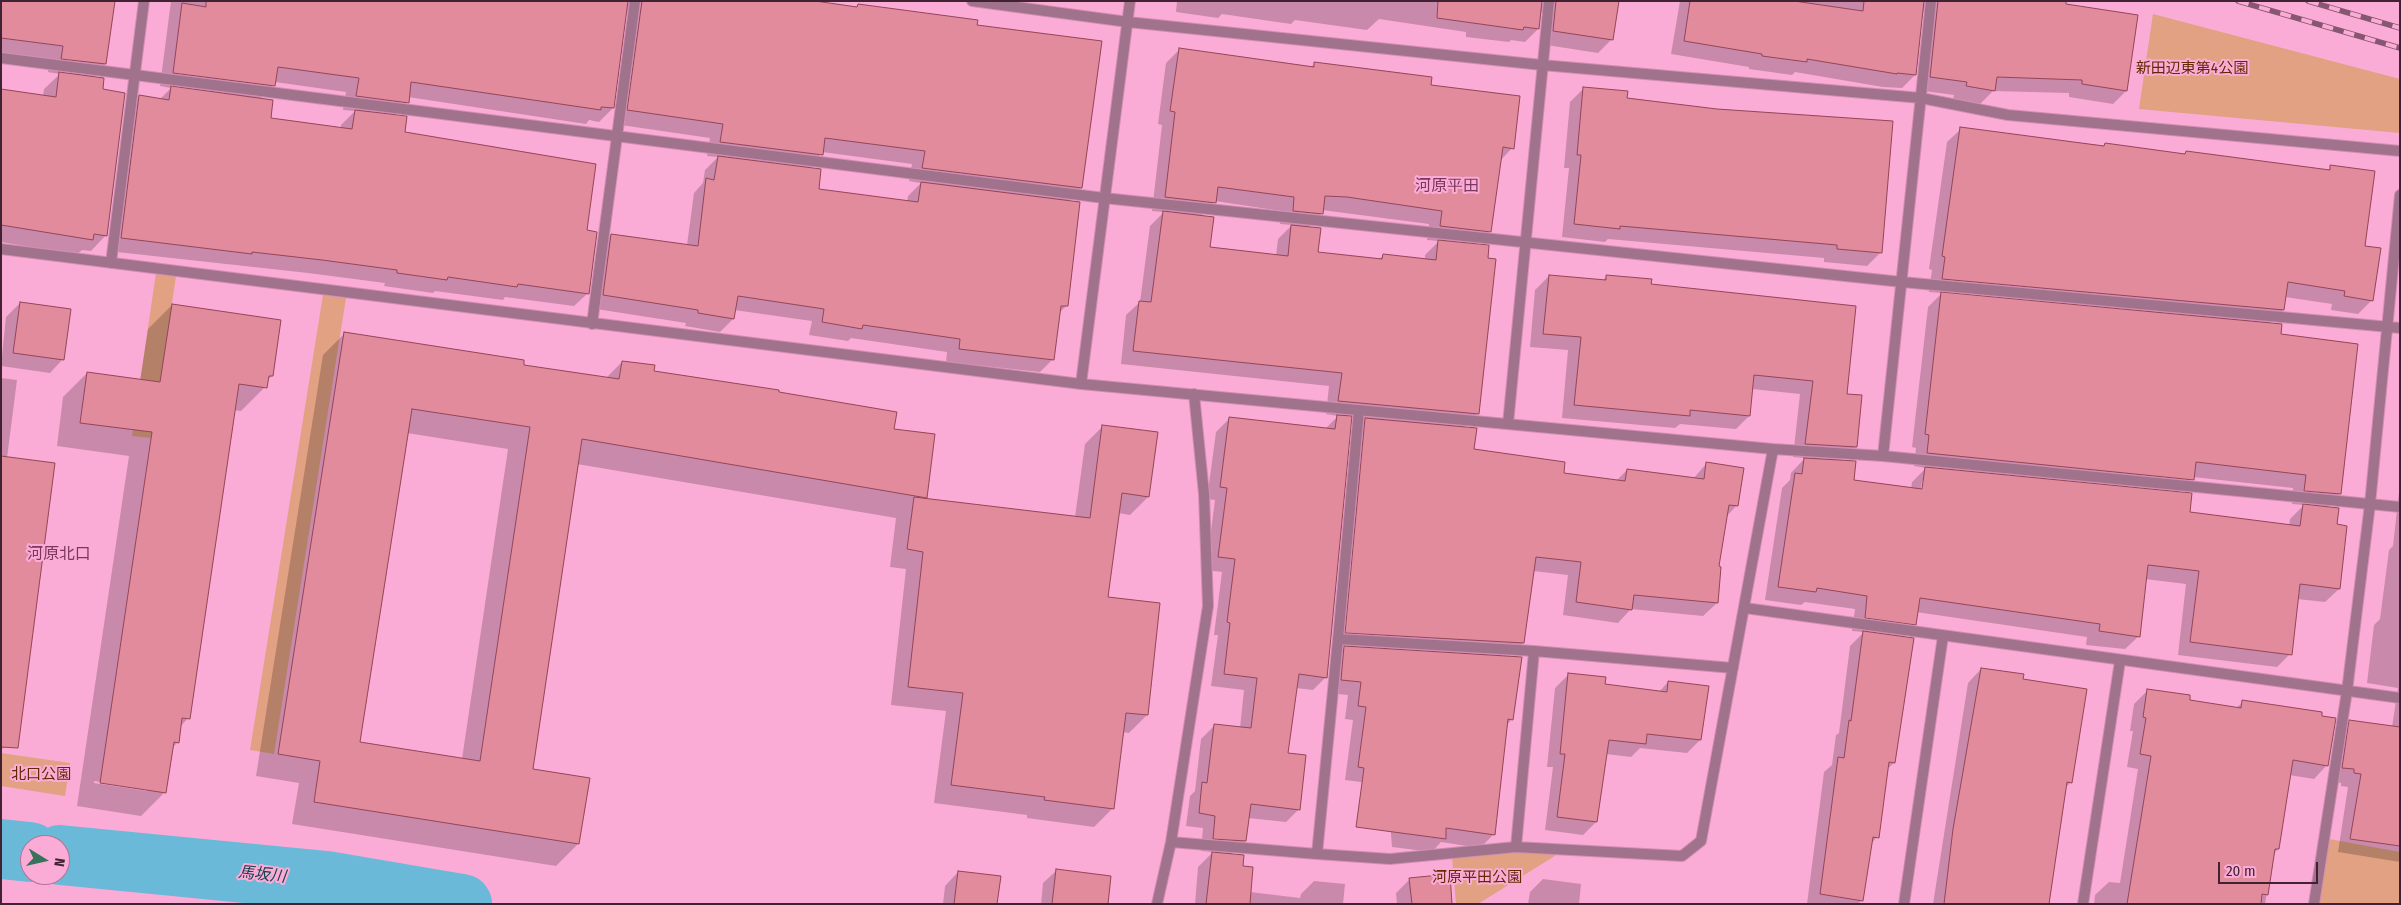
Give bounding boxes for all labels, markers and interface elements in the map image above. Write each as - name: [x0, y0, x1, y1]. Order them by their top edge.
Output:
- park label: 新田辺東第4公園: [2136, 60, 2248, 78]
- district label: 河原平田: [1415, 177, 1479, 197]
- district label: 河原北口: [27, 545, 91, 565]
- park label: 北口公園: [11, 766, 71, 784]
- north arrow: [20, 835, 70, 885]
- scale bar: [2221, 852, 2321, 884]
- text: N: [50, 857, 68, 868]
- text: 20 m: [2226, 862, 2256, 880]
- water label: 馬坂川: [237, 863, 287, 887]
- park label: 河原平田公園: [1432, 869, 1522, 887]

